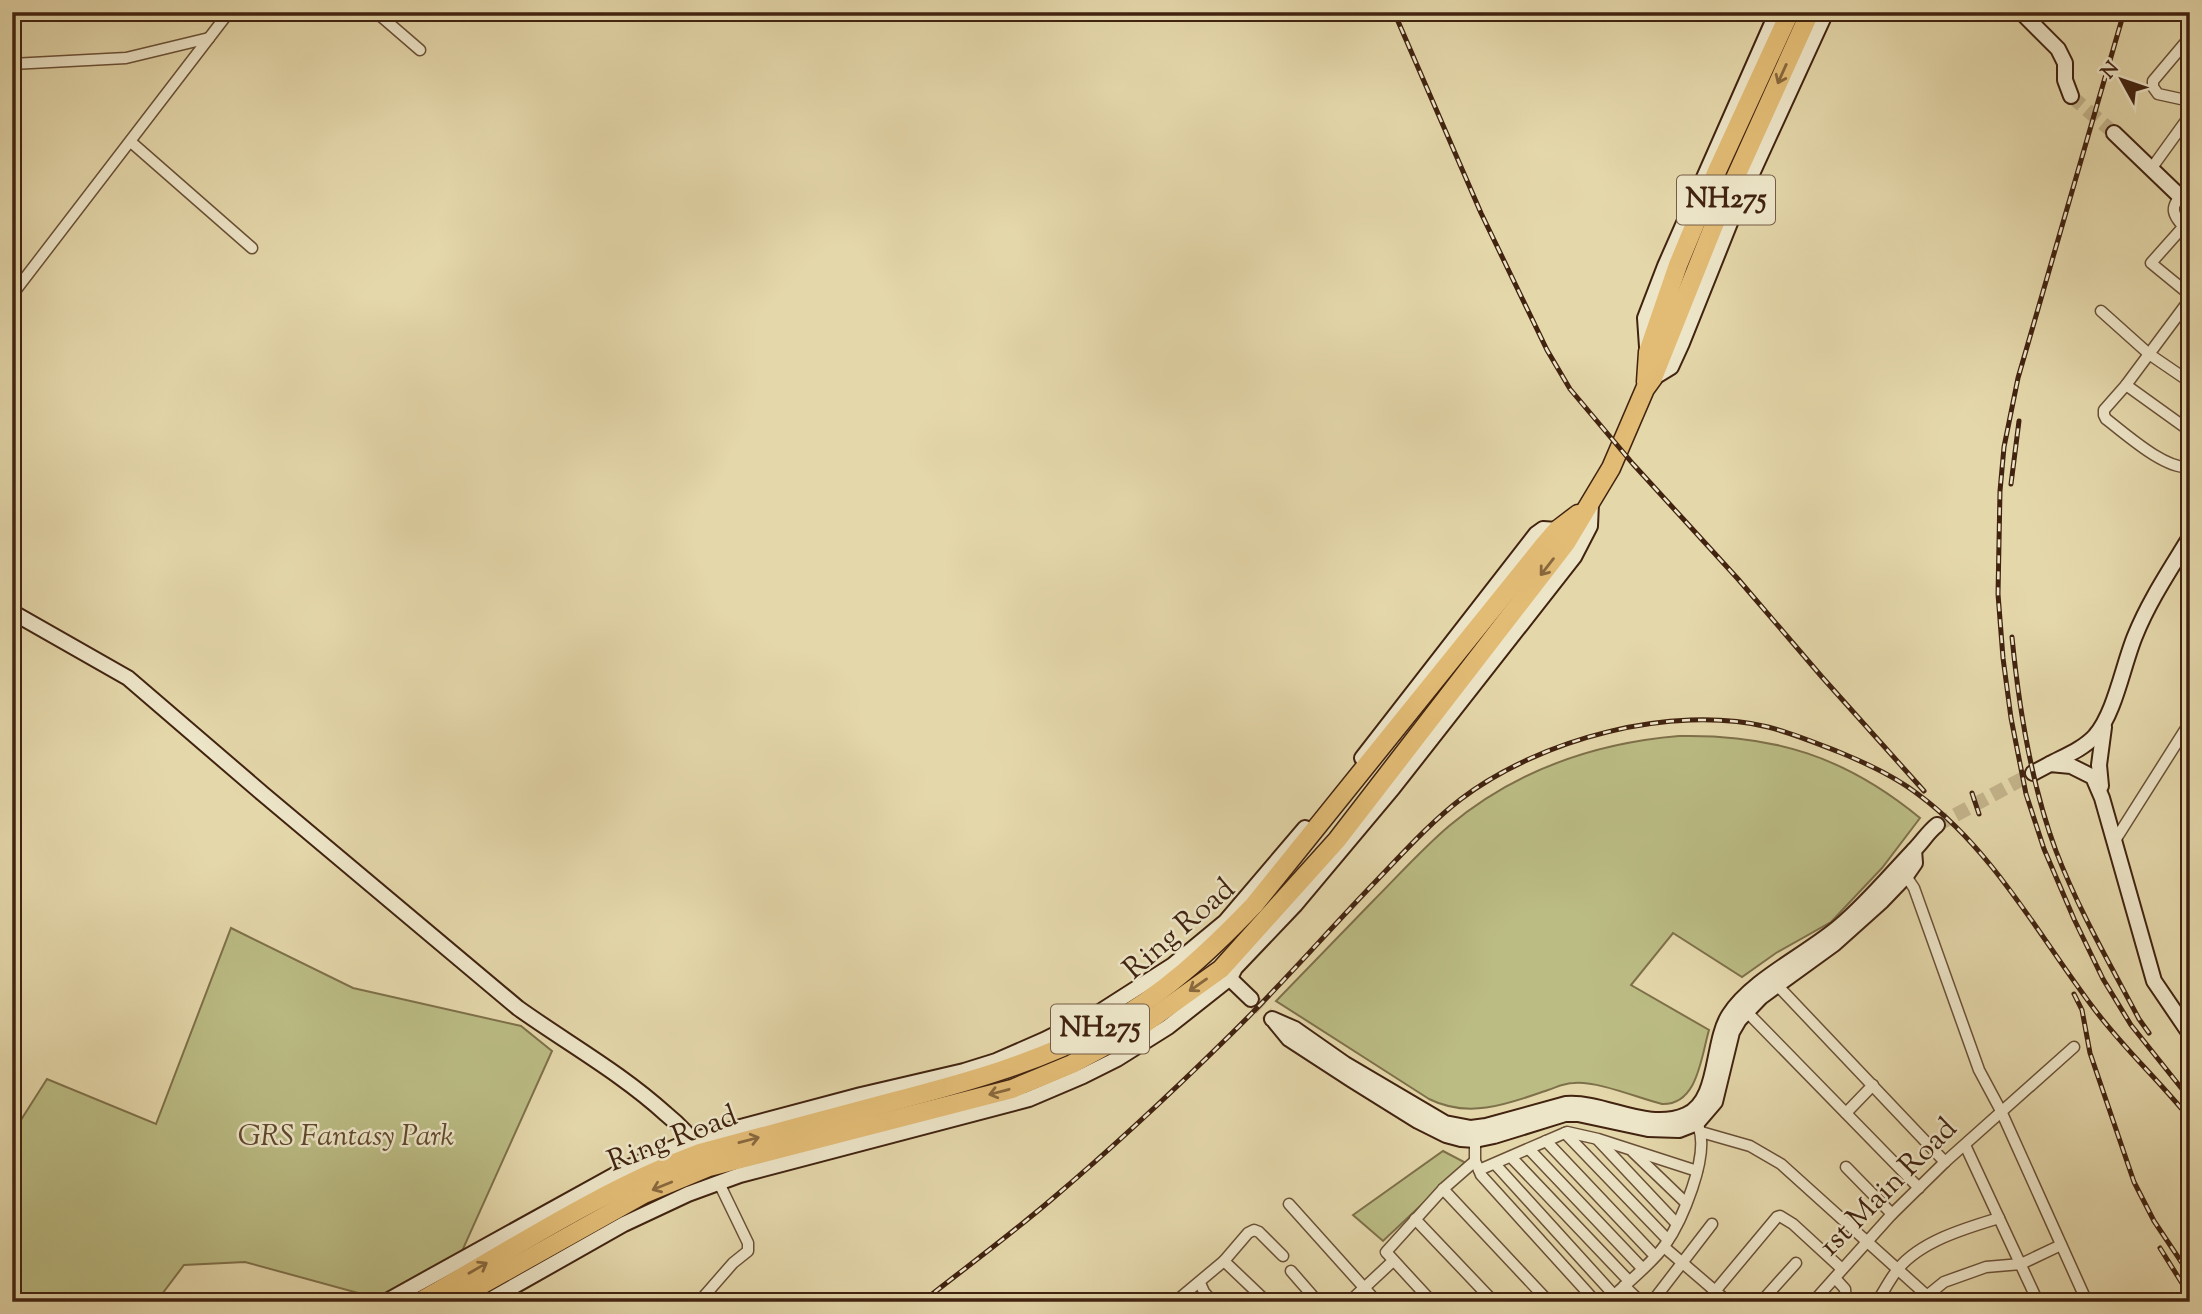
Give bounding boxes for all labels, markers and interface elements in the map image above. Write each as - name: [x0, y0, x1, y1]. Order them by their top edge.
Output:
- north arrow: [2086, 46, 2156, 116]
- text: N: [2096, 56, 2126, 85]
- one-way arrow: [1775, 63, 1788, 85]
- road number: NH275: [1677, 176, 1775, 224]
- one-way arrow: [1540, 557, 1555, 576]
- street label: Ring Road: [1115, 869, 1245, 991]
- one-way arrow: [1189, 978, 1208, 992]
- road number: NH275: [1051, 1004, 1149, 1054]
- one-way arrow: [988, 1086, 1011, 1099]
- street label: Ring Road: [602, 1096, 744, 1184]
- street label: 1st Main Road: [1810, 1109, 1968, 1267]
- park label: GRS Fantasy Park: [238, 1116, 454, 1159]
- one-way arrow: [737, 1133, 760, 1146]
- one-way arrow: [652, 1181, 673, 1194]
- one-way arrow: [468, 1261, 488, 1275]

